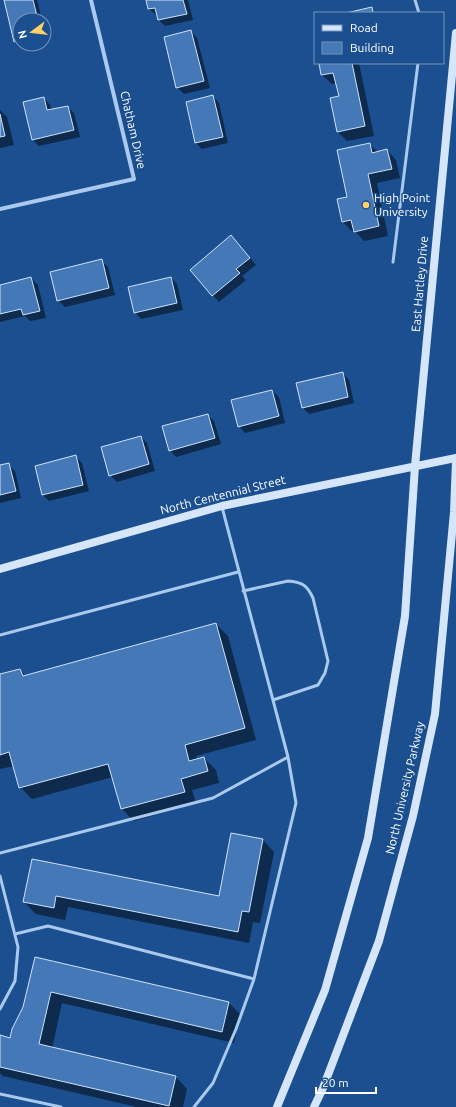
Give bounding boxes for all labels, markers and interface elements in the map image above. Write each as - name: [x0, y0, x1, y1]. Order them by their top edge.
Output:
- north arrow: [12, 12, 52, 52]
- legend: [314, 12, 444, 64]
- text: Road: [350, 21, 378, 34]
- text: N: [15, 29, 29, 40]
- text: Building: [350, 41, 394, 54]
- street label: Chatham Drive: [118, 90, 149, 170]
- place label: High Point University: [374, 191, 431, 218]
- marker: High Point University: [361, 200, 371, 210]
- street label: East Hartley Drive: [409, 236, 430, 332]
- street label: North Centennial Street: [159, 473, 287, 516]
- street label: North University Parkway: [383, 720, 426, 856]
- scale bar: [316, 1069, 376, 1095]
- text: 20 m: [322, 1076, 349, 1089]

